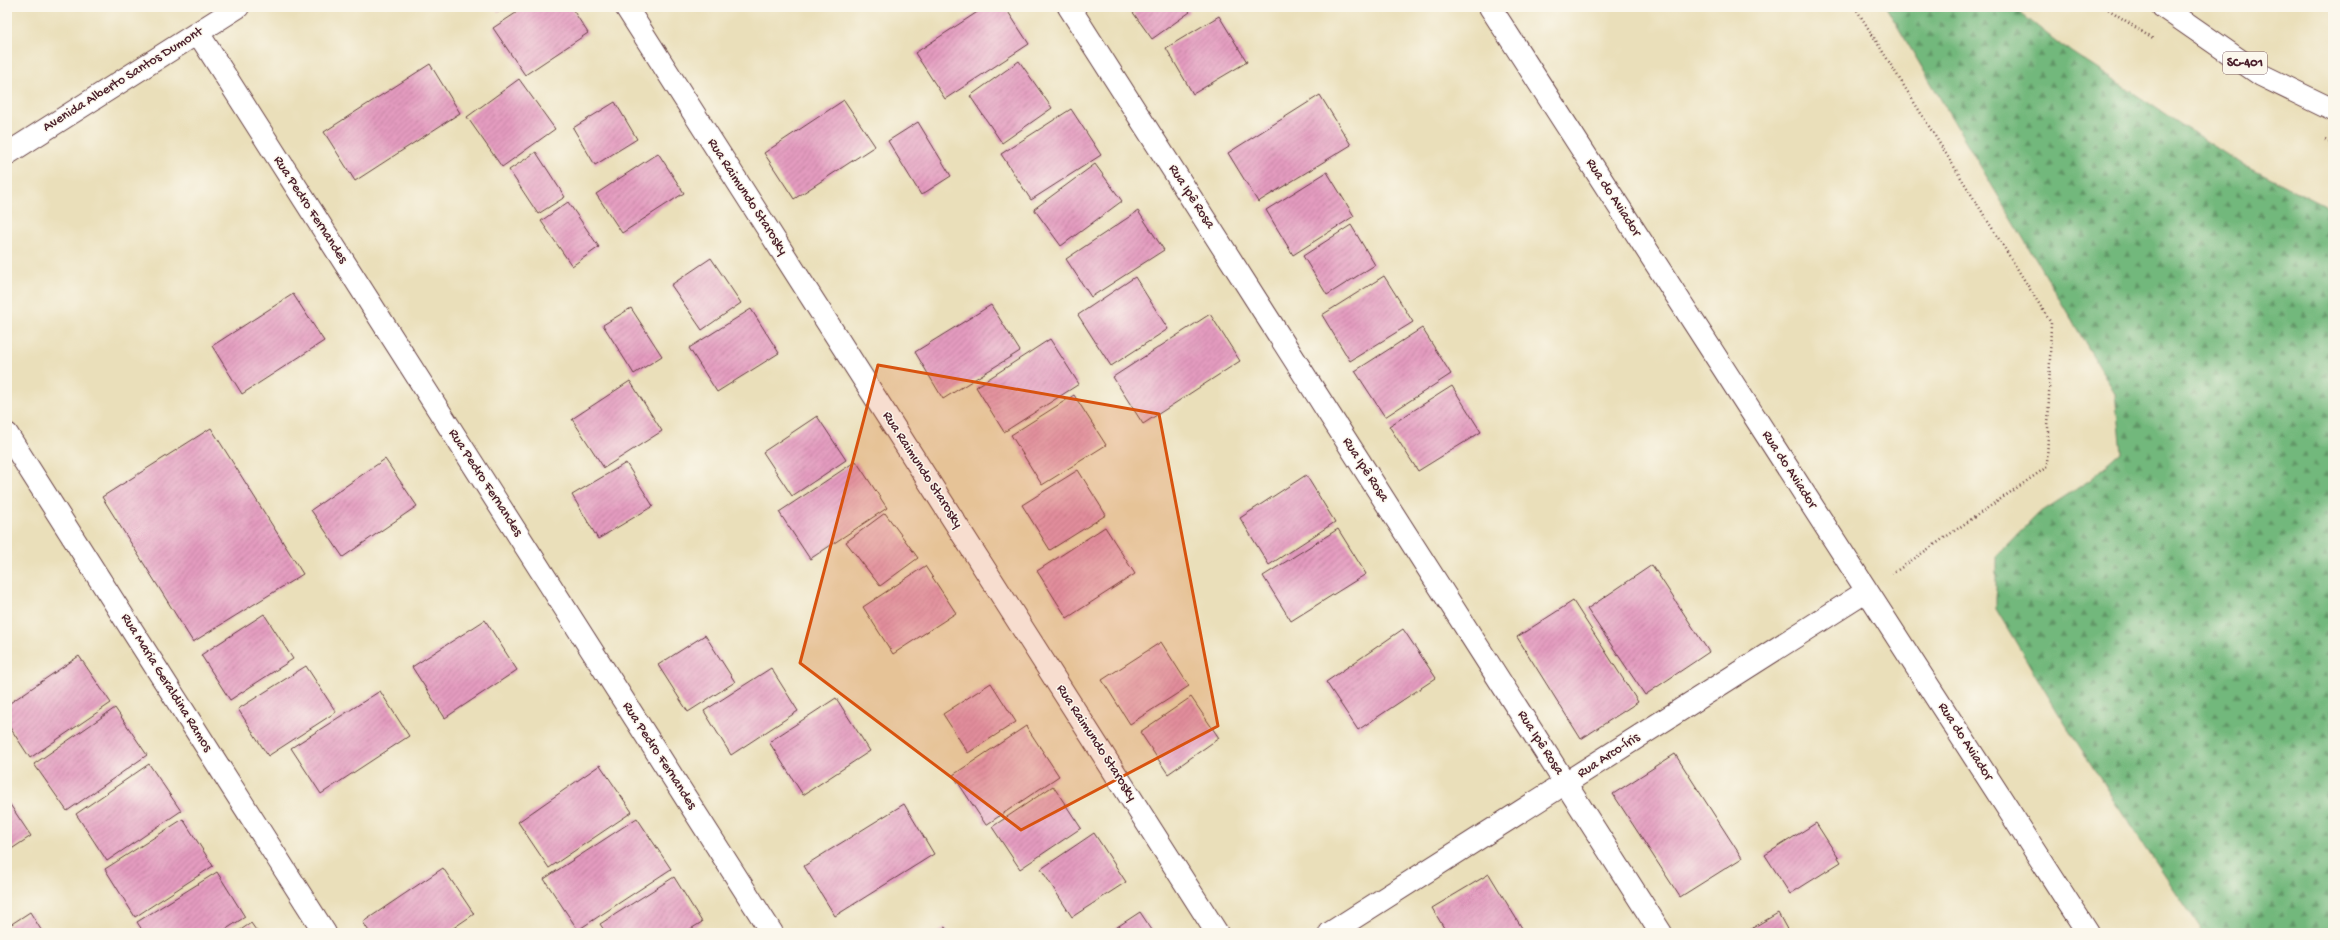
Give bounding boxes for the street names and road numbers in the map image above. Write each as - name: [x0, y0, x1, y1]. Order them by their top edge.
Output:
- street label: Avenida Alberto Santos Dumont: [40, 23, 207, 136]
- road number: SC-401: [2223, 52, 2267, 74]
- street label: Rua Raimundo Starosky: [703, 136, 791, 259]
- street label: Rua Pedro Fernandes: [269, 153, 352, 268]
- street label: Rua do Aviador: [1582, 156, 1645, 241]
- street label: Rua Ipê Rosa: [1164, 162, 1219, 233]
- street label: Rua Raimundo Starosky: [878, 409, 966, 532]
- street label: Rua Pedro Fernandes: [444, 426, 527, 541]
- street label: Rua do Aviador: [1758, 428, 1821, 513]
- street label: Rua Ipê Rosa: [1338, 435, 1393, 506]
- street label: Rua Maria Geraldina Ramos: [116, 611, 216, 756]
- street label: Rua Raimundo Starosky: [1052, 682, 1140, 805]
- street label: Rua Pedro Fernandes: [618, 699, 701, 814]
- street label: Rua do Aviador: [1934, 700, 1997, 785]
- street label: Rua Ipê Rosa: [1513, 708, 1568, 779]
- street label: Rua Arco-Íris: [1575, 729, 1644, 783]

